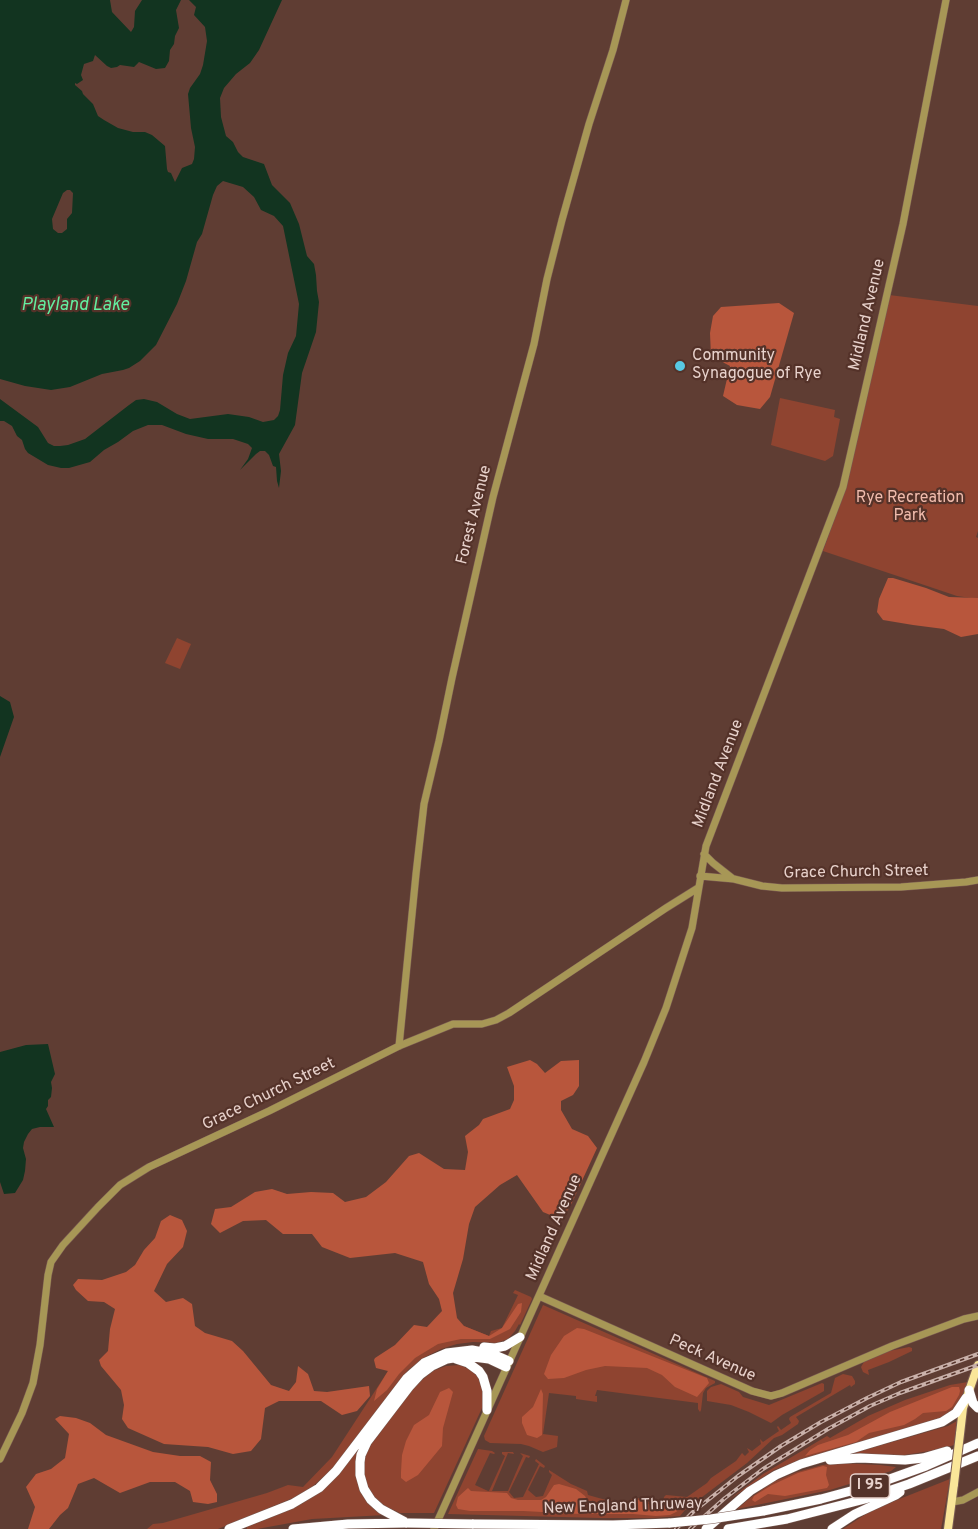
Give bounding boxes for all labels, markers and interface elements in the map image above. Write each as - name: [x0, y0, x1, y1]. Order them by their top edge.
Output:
- street label: Midland Avenue: [846, 257, 890, 373]
- water label: Playland Lake: [21, 295, 129, 317]
- place label: Community Synagogue of Rye: [692, 347, 821, 385]
- marker: Community Synagogue of Rye: [673, 359, 687, 373]
- street label: Forest Avenue: [453, 463, 497, 567]
- park label: Rye Recreation Park: [856, 489, 964, 527]
- street label: Midland Avenue: [690, 717, 748, 831]
- street label: Grace Church Street: [783, 862, 929, 884]
- street label: Grace Church Street: [200, 1055, 338, 1135]
- street label: Midland Avenue: [523, 1172, 587, 1284]
- street label: Peck Avenue: [666, 1331, 758, 1387]
- road number: I 95: [850, 1474, 890, 1498]
- street label: New England Thruway: [543, 1495, 703, 1519]

